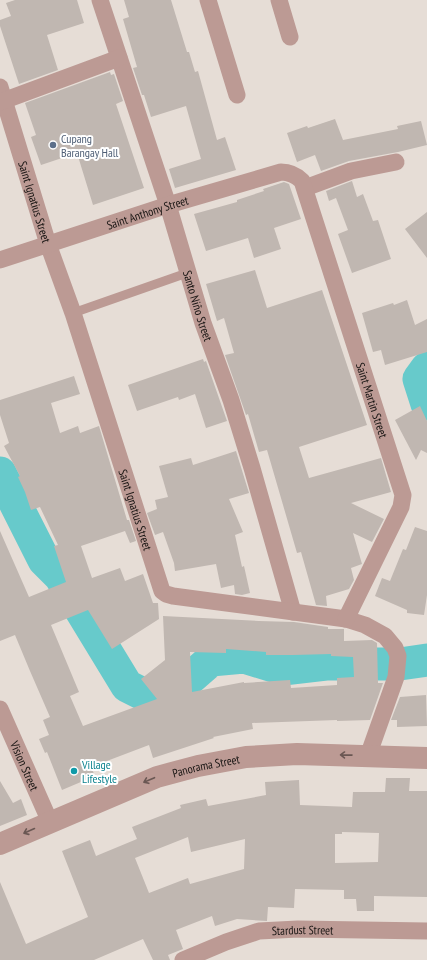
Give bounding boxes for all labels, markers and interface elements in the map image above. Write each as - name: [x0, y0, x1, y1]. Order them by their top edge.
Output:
- place label: Cupang Barangay Hall: [61, 131, 119, 160]
- marker: Cupang Barangay Hall: [48, 140, 58, 150]
- street label: Saint Ignatius Street: [16, 159, 55, 245]
- street label: Saint Anthony Street: [105, 192, 191, 232]
- street label: Santo Niño Street: [180, 268, 217, 344]
- street label: Saint Martin Street: [353, 360, 392, 440]
- street label: Saint Ignatius Street: [116, 467, 156, 553]
- street label: Vision Street: [7, 738, 43, 793]
- street label: Panorama Street: [171, 751, 241, 780]
- one-way arrow: [340, 751, 353, 759]
- place label: Village Lifestyle: [81, 757, 117, 786]
- marker: Village Lifestyle: [69, 766, 79, 776]
- one-way arrow: [143, 777, 155, 784]
- one-way arrow: [24, 828, 36, 835]
- street label: Stardust Street: [271, 921, 334, 938]

